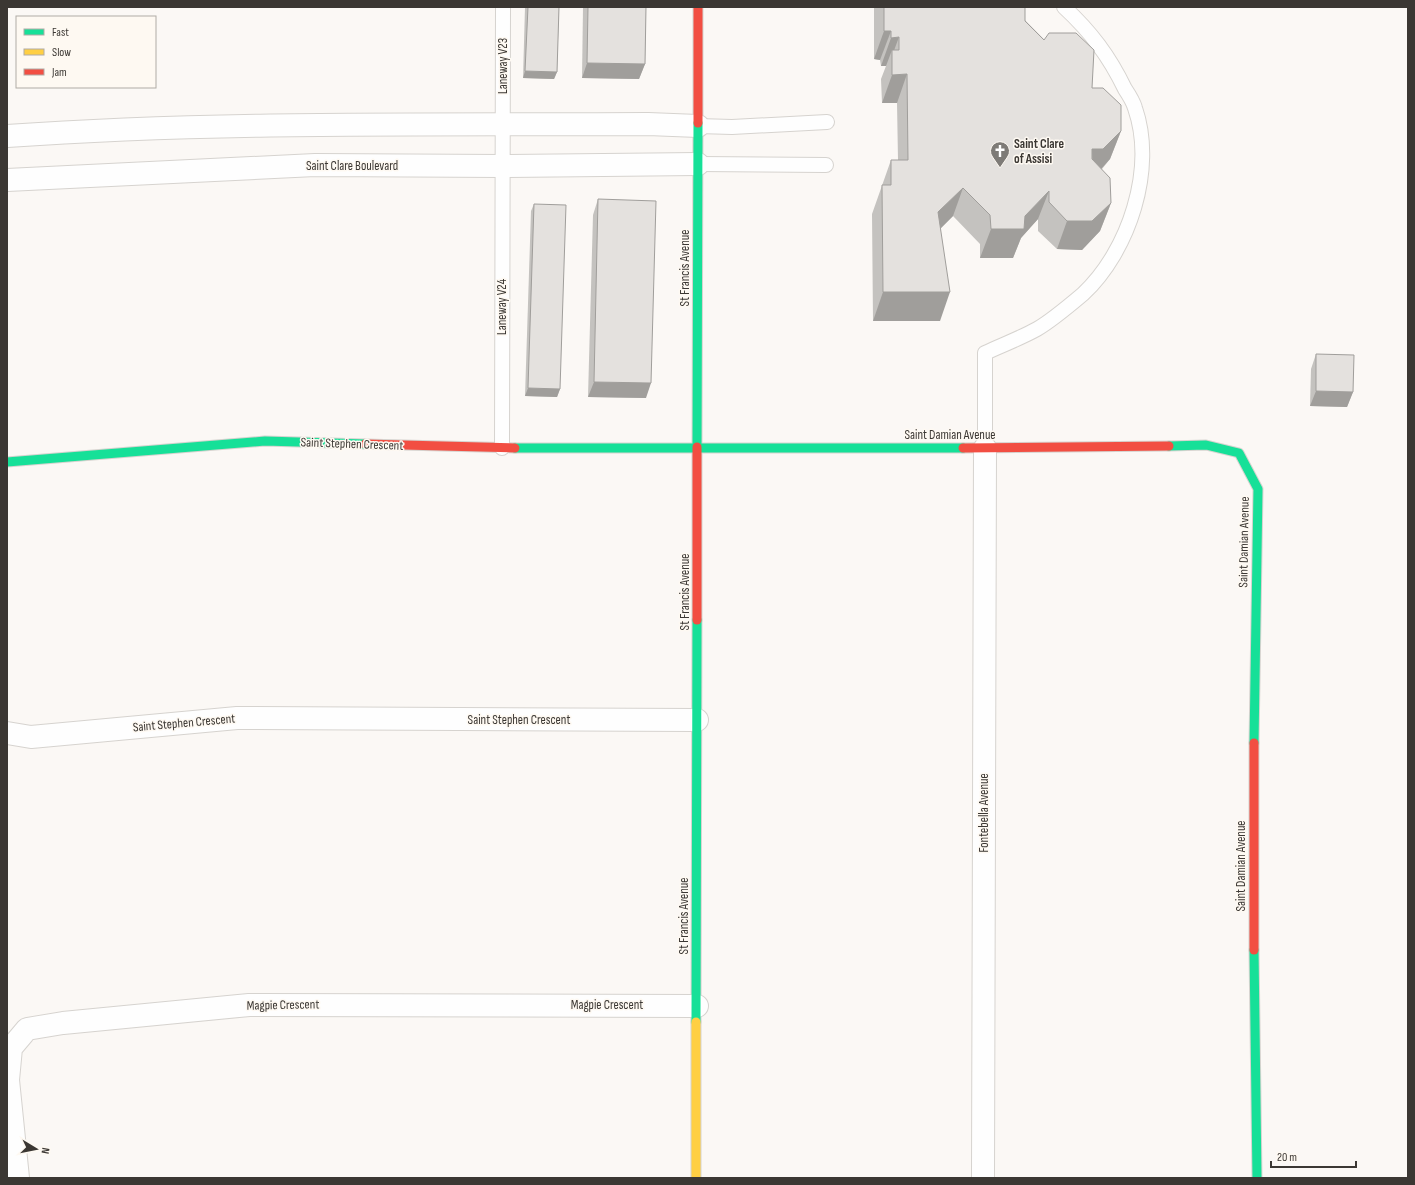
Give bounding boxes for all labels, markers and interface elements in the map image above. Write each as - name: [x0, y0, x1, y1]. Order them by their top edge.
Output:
- legend: [16, 16, 156, 88]
- text: Fast: [52, 25, 69, 40]
- street label: Laneway V23: [495, 38, 511, 94]
- text: Slow: [52, 45, 71, 60]
- text: Jam: [51, 65, 67, 80]
- place label: Saint Clare of Assisi: [1014, 136, 1064, 167]
- church icon: Saint Clare of Assisi: [989, 140, 1011, 168]
- street label: Saint Clare Boulevard: [306, 158, 398, 174]
- street label: St Francis Avenue: [677, 230, 693, 306]
- street label: Laneway V24: [494, 278, 510, 335]
- street label: Saint Damian Avenue: [904, 427, 996, 443]
- street label: Saint Stephen Crescent: [300, 434, 404, 454]
- street label: Saint Damian Avenue: [1235, 496, 1253, 588]
- street label: St Francis Avenue: [677, 554, 693, 630]
- street label: Saint Stephen Crescent: [132, 711, 236, 735]
- street label: Saint Stephen Crescent: [468, 712, 570, 728]
- street label: Fontebella Avenue: [976, 773, 992, 853]
- street label: Saint Damian Avenue: [1233, 820, 1249, 912]
- street label: St Francis Avenue: [676, 878, 692, 954]
- street label: Magpie Crescent: [247, 996, 320, 1014]
- street label: Magpie Crescent: [571, 997, 643, 1013]
- north arrow: [16, 1129, 56, 1169]
- scale bar: [1271, 1143, 1356, 1169]
- text: N: [38, 1147, 52, 1155]
- text: 20 m: [1277, 1150, 1297, 1165]

